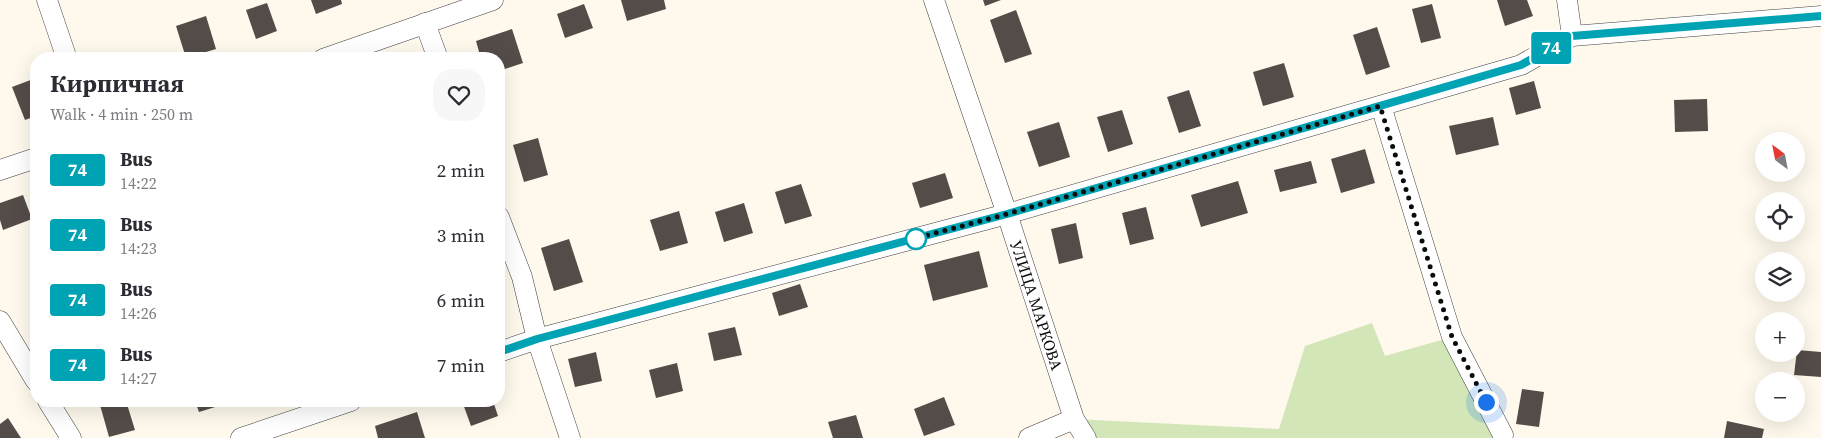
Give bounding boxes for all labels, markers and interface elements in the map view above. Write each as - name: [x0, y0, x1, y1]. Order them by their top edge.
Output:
- line badge: 74: [1528, 32, 1574, 64]
- text: 74: [1541, 35, 1561, 60]
- text: Кирпичная: [50, 67, 184, 100]
- button: heart: [433, 69, 485, 121]
- text: Walk · 4 min · 250 m: [50, 103, 193, 125]
- north arrow: [1755, 132, 1805, 182]
- map controls: [1755, 132, 1805, 422]
- text: Bus: [120, 146, 152, 172]
- text: 74: [68, 157, 87, 182]
- text: 2 min: [437, 157, 485, 183]
- text: 14:22: [120, 172, 157, 194]
- button: locate: [1755, 192, 1805, 242]
- text: Bus: [120, 211, 152, 237]
- text: 74: [68, 222, 87, 247]
- text: 3 min: [437, 222, 485, 248]
- unlabelled marker: [905, 228, 927, 250]
- text: 14:23: [120, 237, 157, 259]
- street label: УЛИЦА МАРКОВА: [1005, 237, 1068, 373]
- button: layers: [1755, 252, 1805, 302]
- text: Bus: [120, 276, 152, 302]
- text: 74: [68, 287, 87, 312]
- text: 6 min: [437, 287, 485, 313]
- text: 14:26: [120, 302, 157, 324]
- button: +: [1755, 312, 1805, 362]
- text: Bus: [120, 341, 152, 367]
- text: 74: [68, 352, 87, 377]
- text: 7 min: [437, 352, 485, 378]
- text: 14:27: [120, 367, 157, 389]
- button: −: [1755, 372, 1805, 422]
- your location: [1474, 390, 1499, 415]

